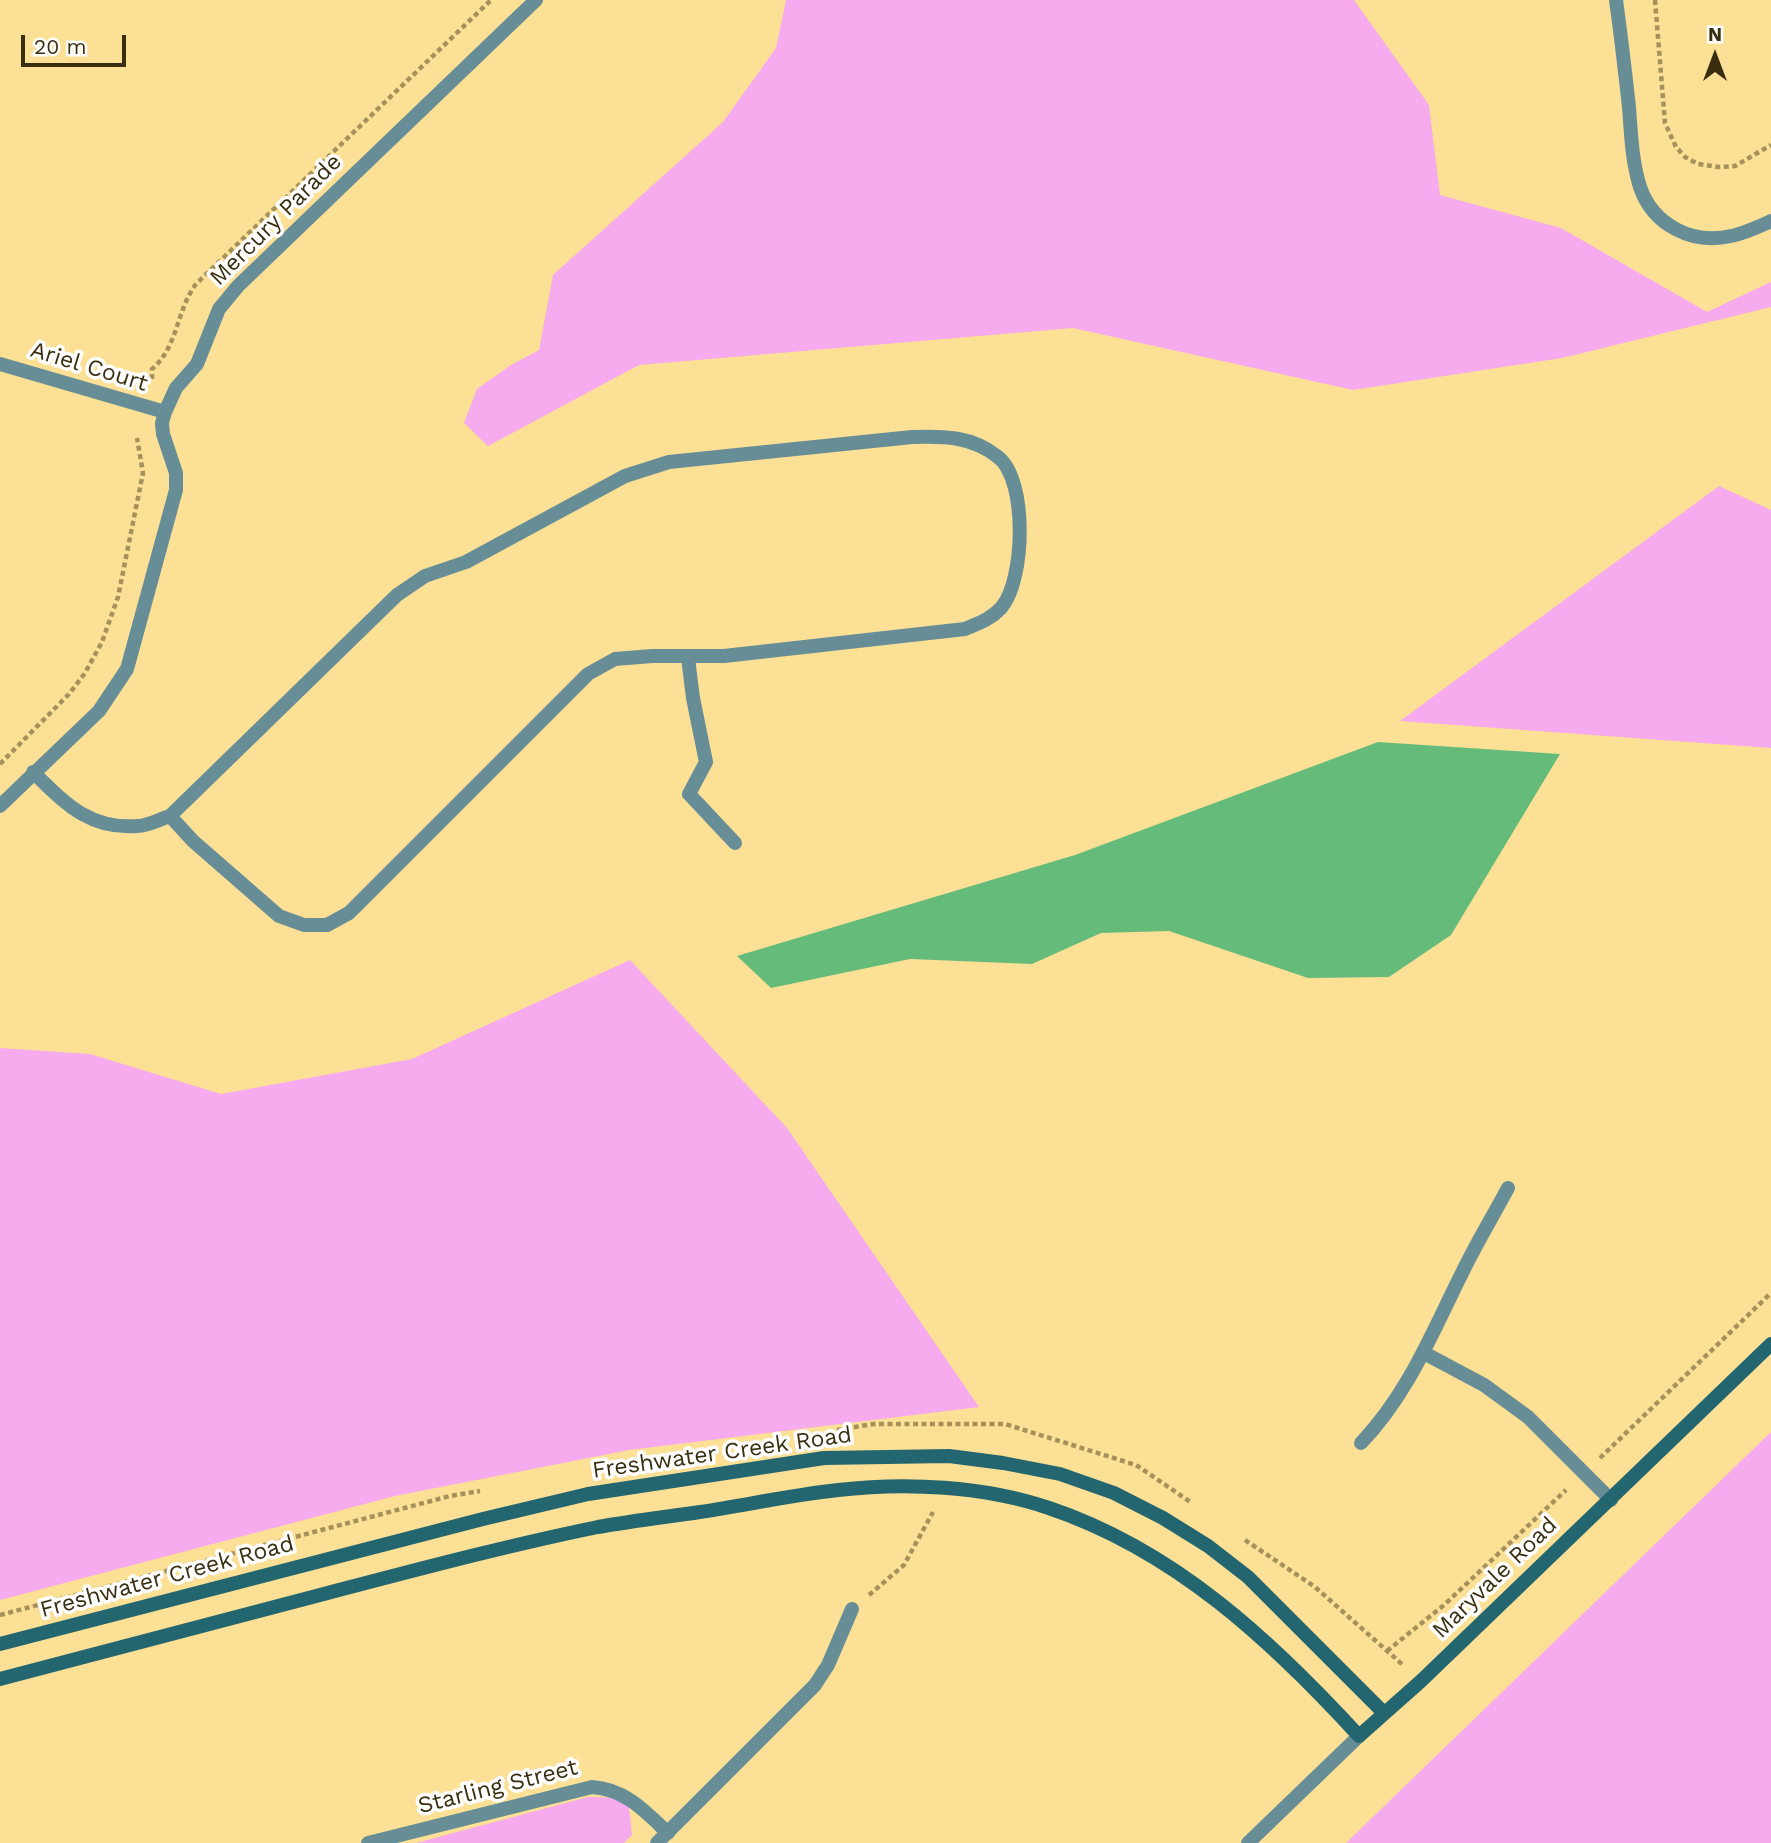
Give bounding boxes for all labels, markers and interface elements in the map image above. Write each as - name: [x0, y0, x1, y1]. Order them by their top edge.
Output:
- scale bar: [24, 21, 130, 65]
- north arrow: [1680, 21, 1750, 91]
- text: N: [1708, 23, 1722, 46]
- text: 20 m: [34, 34, 86, 59]
- street label: Mercury Parade: [204, 148, 348, 292]
- street label: Ariel Court: [27, 336, 151, 398]
- street label: Freshwater Creek Road: [591, 1421, 853, 1485]
- street label: Maryvale Road: [1427, 1512, 1563, 1644]
- street label: Freshwater Creek Road: [37, 1530, 297, 1624]
- street label: Starling Street: [415, 1754, 581, 1820]

